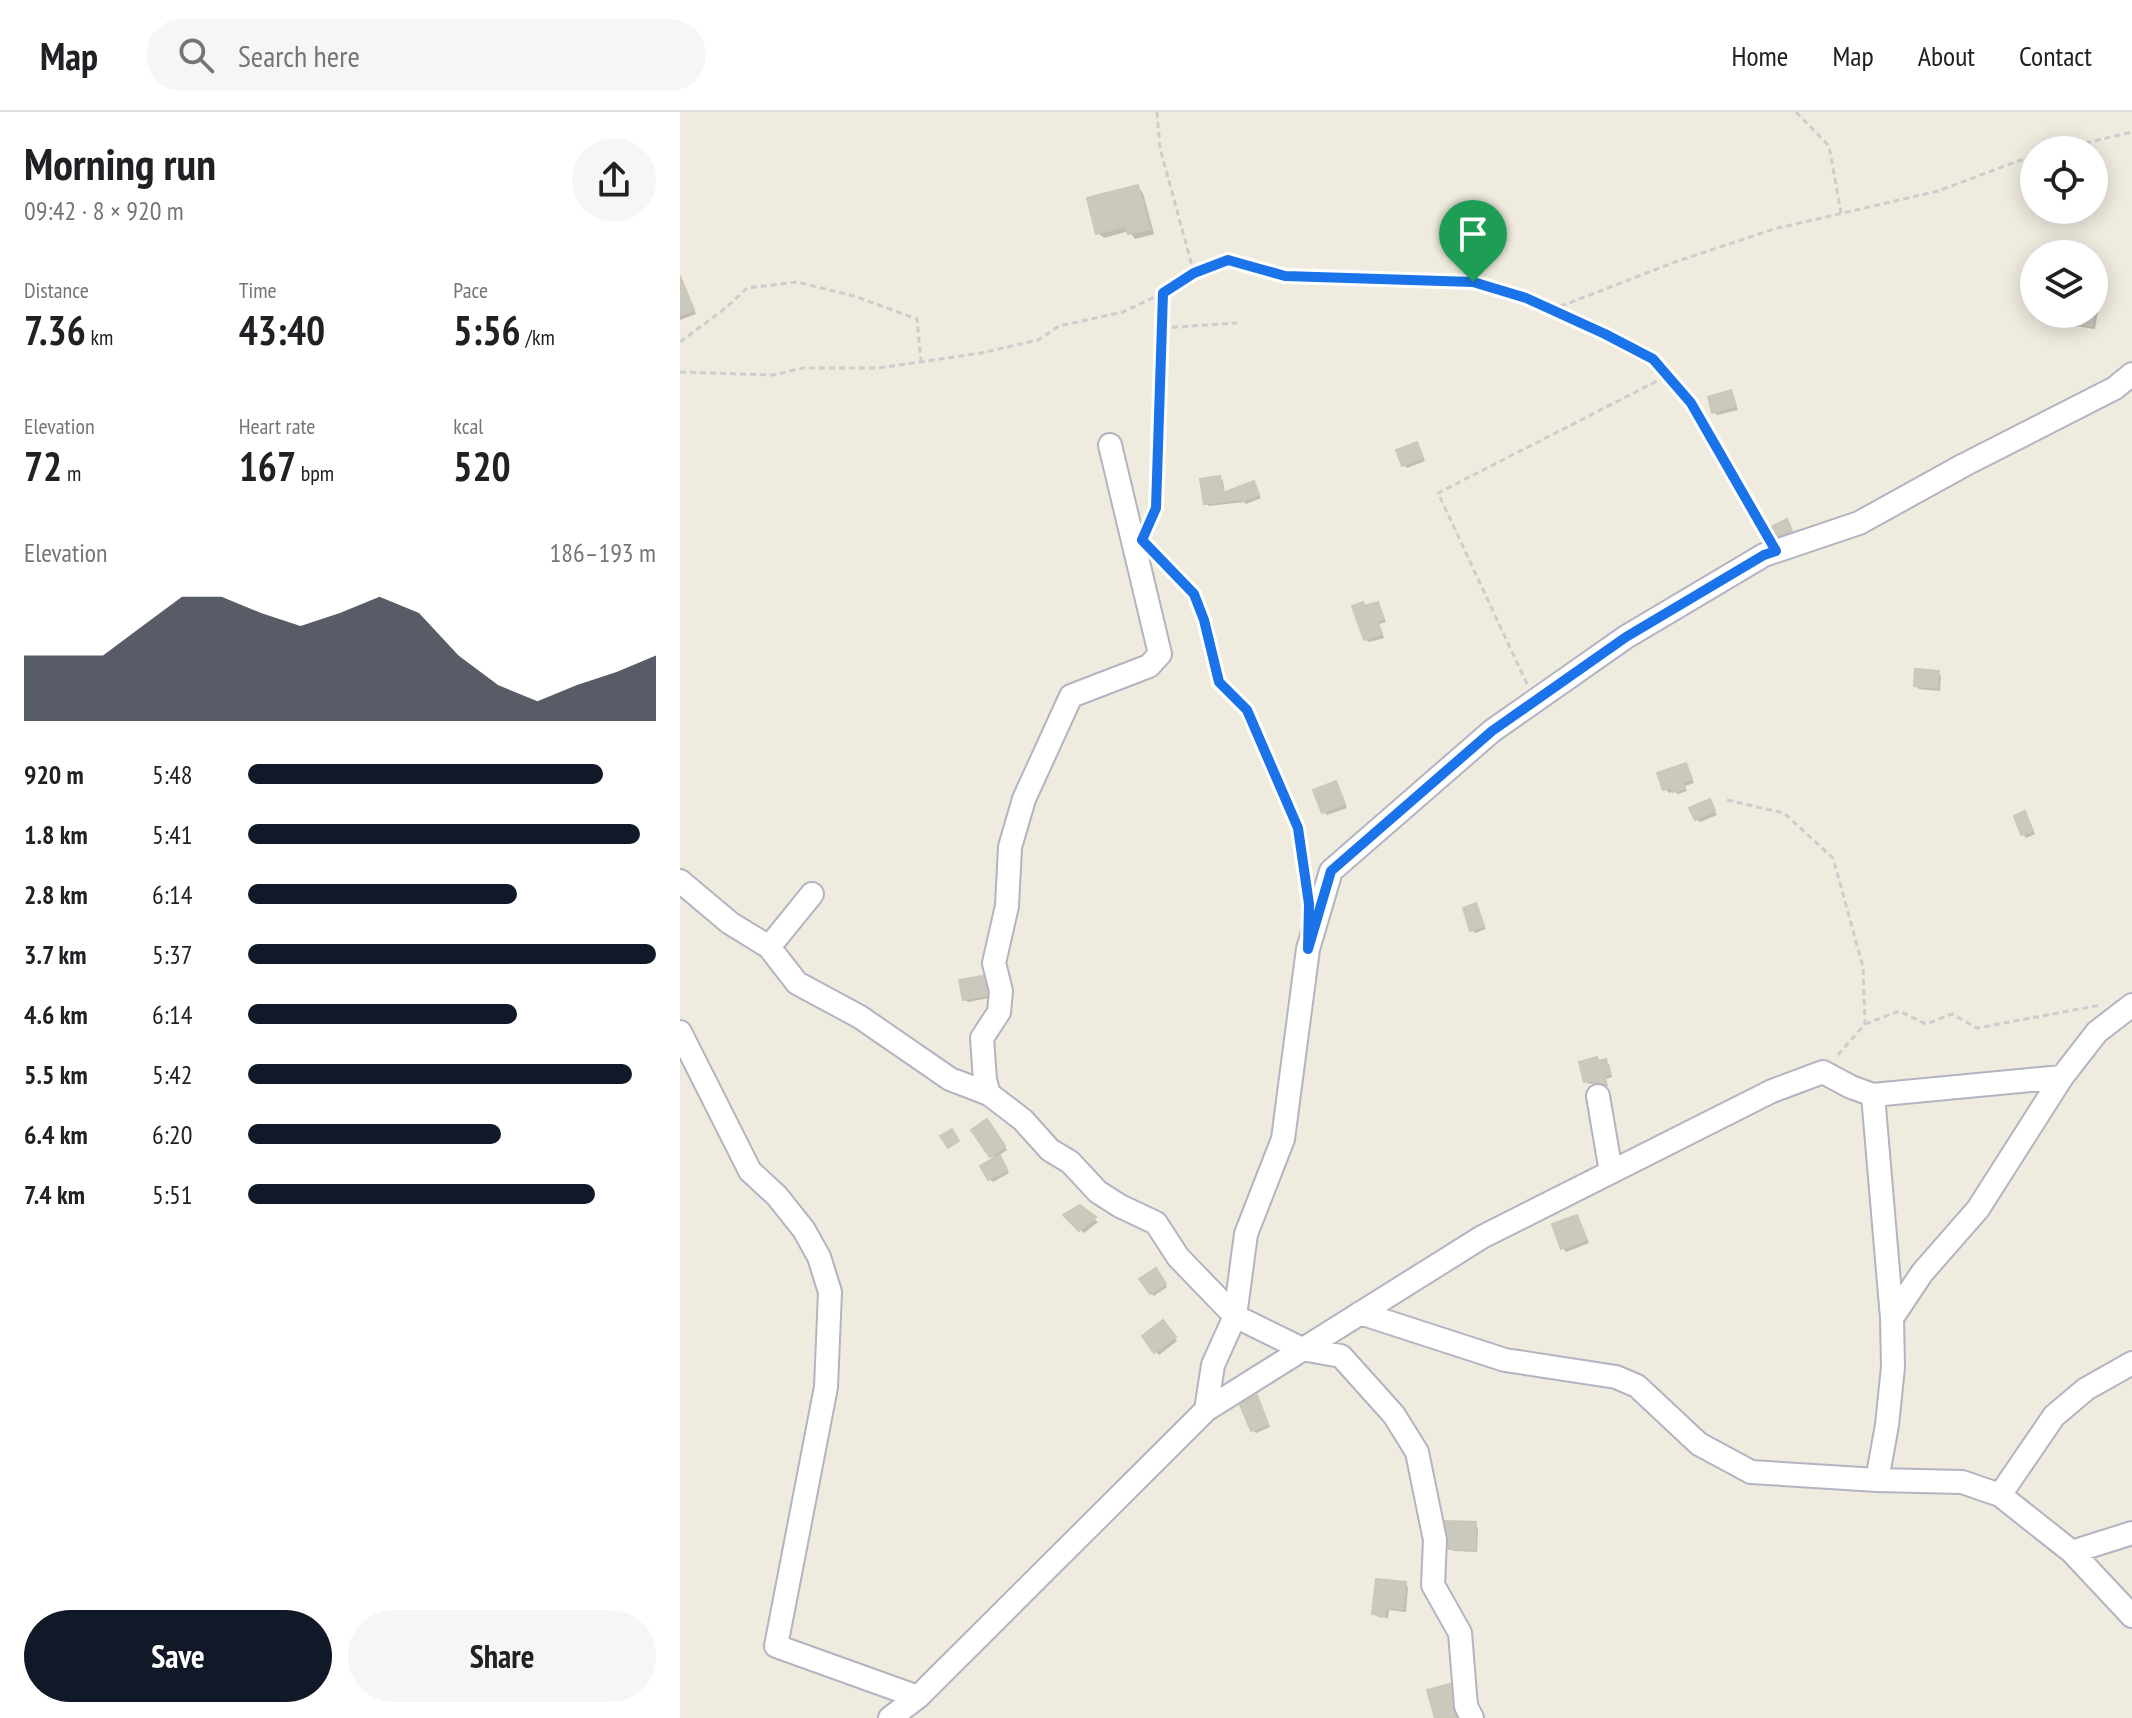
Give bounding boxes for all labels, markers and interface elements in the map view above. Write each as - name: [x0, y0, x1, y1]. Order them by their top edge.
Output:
- search box: [146, 19, 706, 91]
- text: Map: [40, 31, 98, 80]
- icon: search: [174, 33, 218, 77]
- text: Search here: [238, 36, 360, 75]
- text: Home: [1732, 37, 1788, 74]
- text: Map: [1832, 37, 1874, 74]
- text: About: [1918, 37, 1975, 74]
- text: Contact: [2019, 37, 2092, 74]
- text: Morning run: [24, 135, 216, 192]
- map controls: [2020, 136, 2108, 328]
- button: locate: [2020, 136, 2108, 224]
- button: share: [572, 138, 656, 222]
- text: 09:42 · 8 × 920 m: [24, 194, 184, 227]
- pin: [1439, 200, 1507, 282]
- icon: arrive: [1451, 212, 1495, 256]
- button: layers: [2020, 240, 2108, 328]
- text: Distance: [24, 276, 89, 304]
- text: Time: [239, 276, 277, 304]
- text: Pace: [453, 276, 488, 304]
- text: 7.36: [24, 304, 86, 356]
- text: 43:40: [239, 304, 325, 356]
- text: 5:56: [453, 304, 521, 356]
- text: km: [86, 323, 113, 351]
- text: /km: [521, 323, 555, 351]
- text: Elevation: [24, 412, 95, 440]
- text: Heart rate: [239, 412, 315, 440]
- text: kcal: [453, 412, 483, 440]
- text: 72: [24, 440, 62, 492]
- text: 167: [239, 440, 296, 492]
- text: 520: [453, 440, 511, 492]
- text: m: [62, 459, 81, 487]
- text: bpm: [296, 459, 334, 487]
- text: Elevation: [24, 536, 107, 569]
- text: 186–193 m: [550, 536, 656, 569]
- text: 920 m: [24, 758, 84, 791]
- text: 5:48: [152, 758, 192, 791]
- text: 1.8 km: [24, 818, 88, 851]
- text: 5:41: [152, 818, 192, 851]
- text: 2.8 km: [24, 878, 88, 911]
- text: 6:14: [152, 878, 192, 911]
- text: 3.7 km: [24, 938, 87, 971]
- text: 5:37: [152, 938, 192, 971]
- text: 4.6 km: [24, 998, 88, 1031]
- text: 6:14: [152, 998, 192, 1031]
- text: 5.5 km: [24, 1058, 88, 1091]
- text: 5:42: [152, 1058, 192, 1091]
- text: 6.4 km: [24, 1118, 88, 1151]
- text: 6:20: [152, 1118, 192, 1151]
- text: 7.4 km: [24, 1178, 85, 1211]
- text: 5:51: [152, 1178, 192, 1211]
- button: Save: [24, 1610, 332, 1702]
- button: Share: [348, 1610, 656, 1702]

